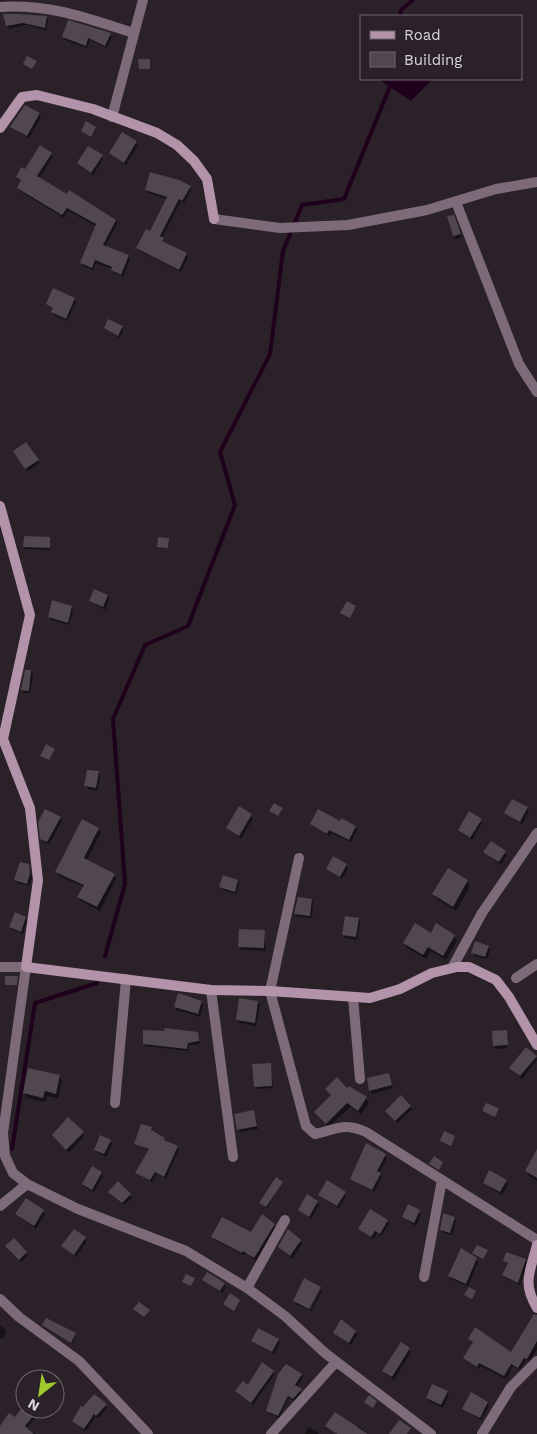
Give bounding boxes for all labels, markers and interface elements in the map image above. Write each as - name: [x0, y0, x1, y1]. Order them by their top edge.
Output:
- legend: [360, 15, 522, 80]
- text: Road: [404, 26, 441, 44]
- text: Building: [404, 51, 462, 69]
- north arrow: [15, 1369, 65, 1419]
- text: N: [25, 1396, 42, 1415]

